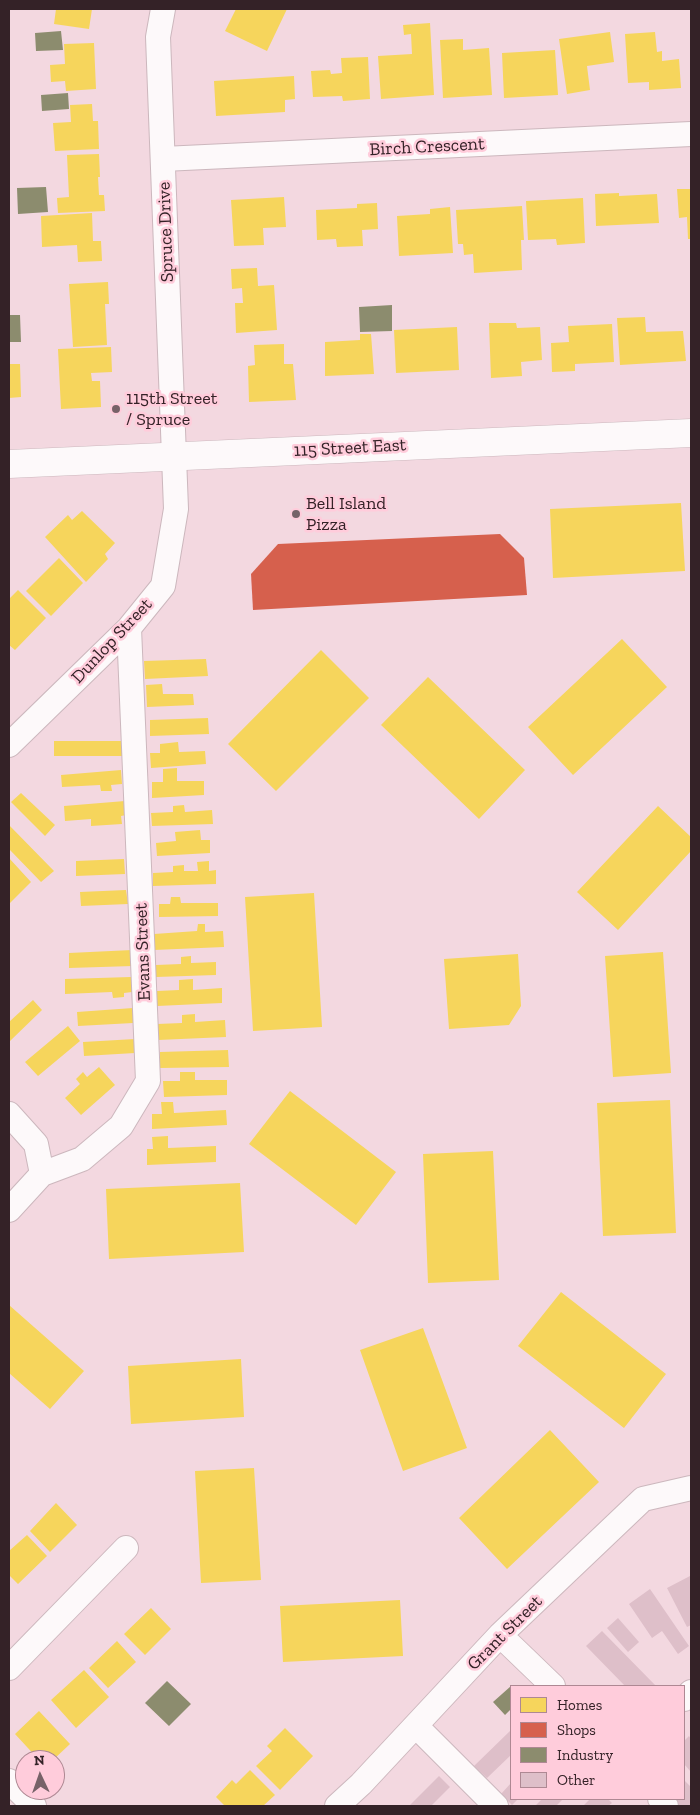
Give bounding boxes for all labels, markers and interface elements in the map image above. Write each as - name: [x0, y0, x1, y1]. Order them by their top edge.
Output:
- street label: Birch Crescent: [369, 133, 485, 161]
- street label: Spruce Drive: [153, 181, 179, 283]
- place label: 115th Street / Spruce: [126, 388, 217, 430]
- marker: 115th Street / Spruce: [110, 403, 122, 415]
- street label: 115 Street East: [293, 434, 407, 462]
- place label: Bell Island Pizza: [306, 493, 386, 536]
- marker: Bell Island Pizza: [290, 508, 302, 520]
- street label: Dunlop Street: [67, 594, 157, 688]
- street label: Evans Street: [130, 903, 156, 1001]
- street label: Grant Street: [463, 1591, 547, 1675]
- legend: [510, 1685, 685, 1800]
- text: Homes: [557, 1696, 602, 1714]
- text: Shops: [557, 1721, 596, 1739]
- text: Industry: [557, 1746, 613, 1764]
- north arrow: [15, 1750, 65, 1800]
- text: N: [33, 1752, 45, 1769]
- text: Other: [557, 1771, 595, 1789]

